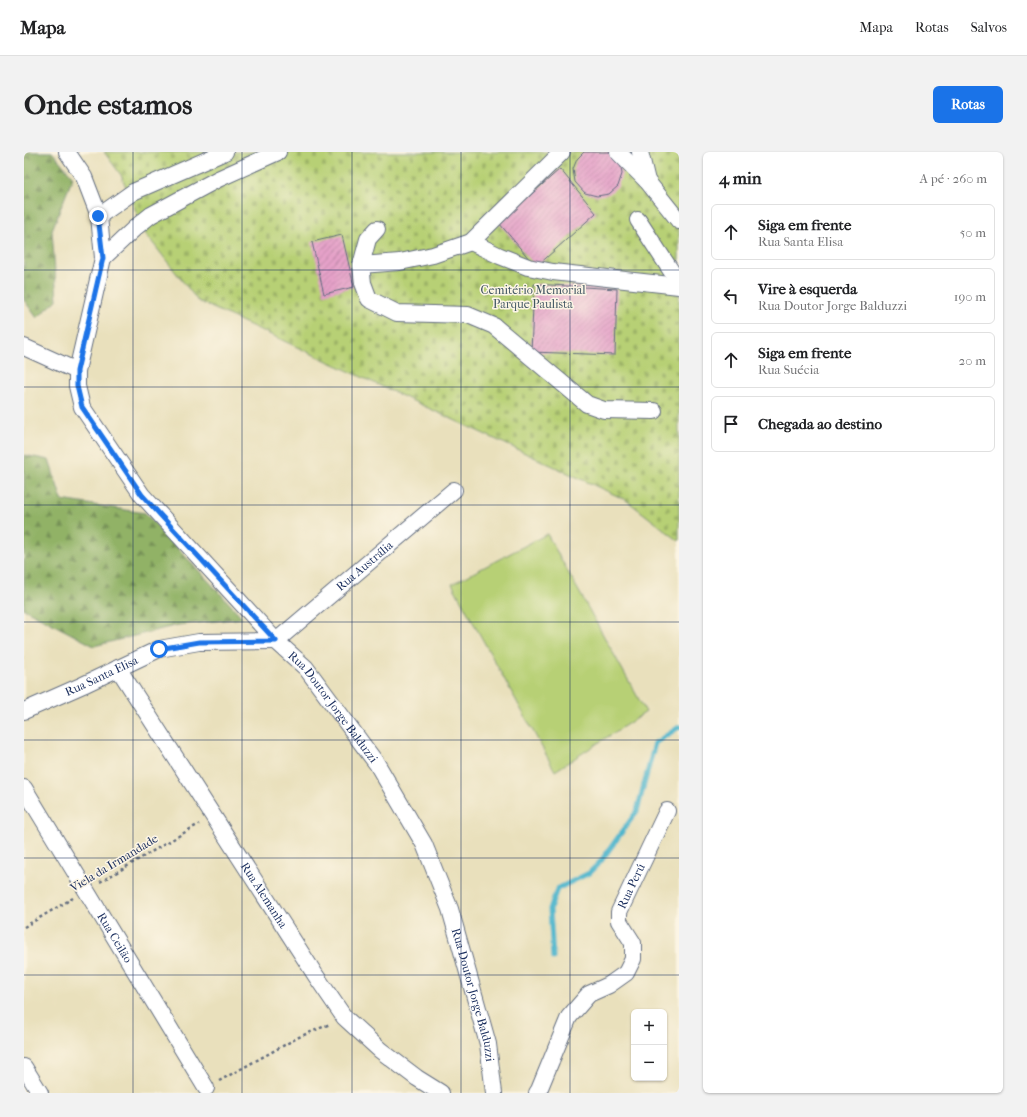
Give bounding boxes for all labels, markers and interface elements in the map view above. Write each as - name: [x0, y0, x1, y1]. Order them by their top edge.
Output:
- text: Mapa: [20, 17, 65, 39]
- text: Mapa: [860, 19, 893, 36]
- text: Rotas: [915, 19, 949, 36]
- text: Salvos: [971, 19, 1007, 36]
- button: Rotas: [933, 86, 1003, 123]
- text: Onde estamos: [24, 88, 192, 121]
- text: 4 min: [719, 168, 762, 188]
- text: A pé · 260 m: [920, 171, 987, 186]
- route end: [89, 207, 107, 225]
- text: Siga em frente: [758, 216, 851, 234]
- icon: ahead: [720, 221, 742, 243]
- text: 50 m: [960, 225, 986, 240]
- text: Rua Santa Elisa: [758, 234, 843, 249]
- text: Vire à esquerda: [758, 280, 857, 298]
- park label: Cemitério Memorial Parque Paulista: [480, 283, 586, 311]
- icon: left: [720, 285, 742, 307]
- text: 190 m: [954, 289, 986, 304]
- text: Rua Doutor Jorge Balduzzi: [758, 298, 907, 313]
- text: Siga em frente: [758, 344, 851, 362]
- icon: ahead: [720, 349, 742, 371]
- text: 20 m: [959, 353, 986, 368]
- text: Rua Suécia: [758, 362, 819, 377]
- icon: arrive: [720, 413, 742, 435]
- text: Chegada ao destino: [758, 415, 882, 433]
- street label: Rua Austrália: [333, 538, 396, 594]
- route start: [150, 640, 168, 658]
- street label: Rua Doutor Jorge Balduzzi: [285, 648, 381, 766]
- street label: Rua Santa Elisa: [63, 653, 141, 699]
- street label: Viela da Irmandade: [67, 831, 161, 895]
- street label: Rua Alemanha: [238, 860, 290, 931]
- street label: Rua Perú: [615, 861, 648, 911]
- street label: Rua Ceilão: [94, 910, 135, 965]
- street label: Rua Doutor Jorge Balduzzi: [449, 927, 497, 1063]
- map controls: [631, 1009, 667, 1081]
- button: +: [631, 1009, 667, 1045]
- button: −: [631, 1045, 667, 1081]

